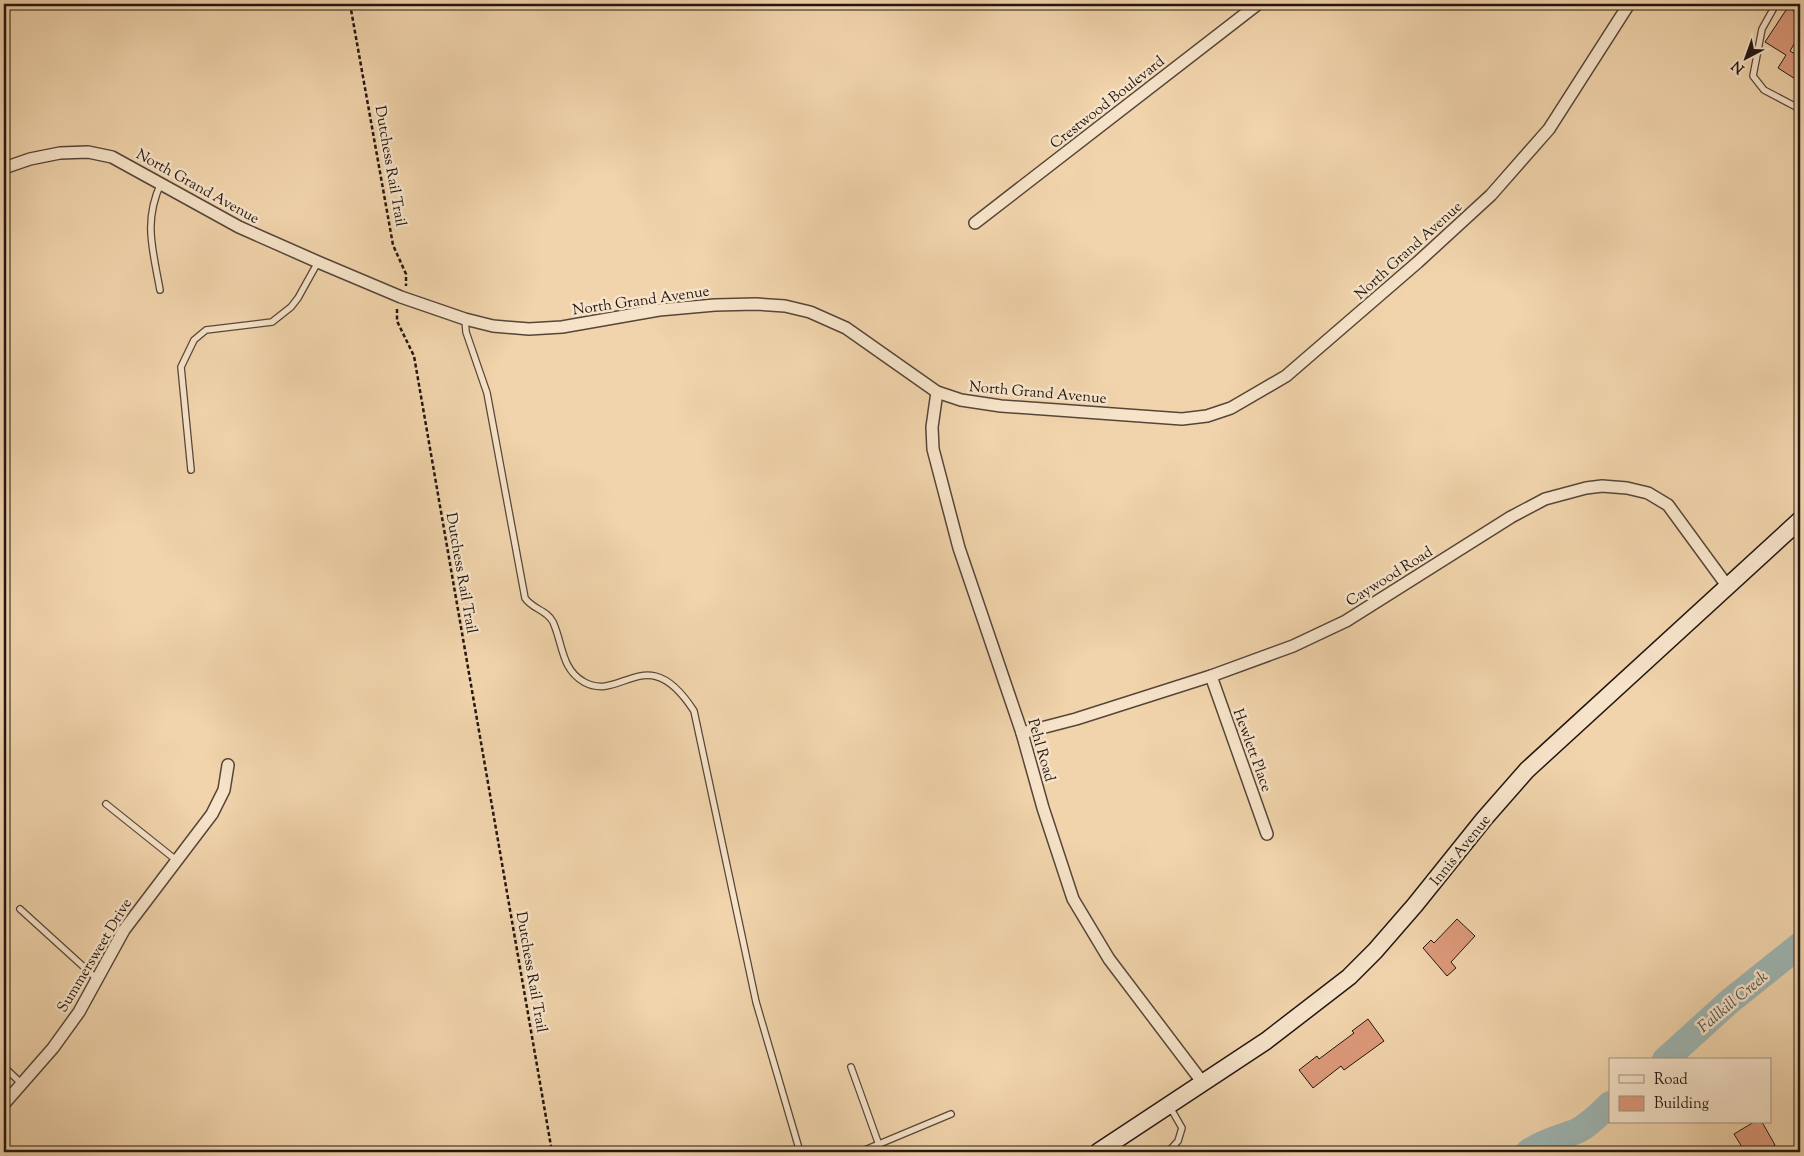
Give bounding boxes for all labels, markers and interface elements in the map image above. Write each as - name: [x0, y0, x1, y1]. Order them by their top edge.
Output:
- north arrow: [1722, 32, 1772, 82]
- street label: Crestwood Boulevard: [1046, 51, 1170, 155]
- text: N: [1728, 55, 1750, 78]
- street label: Dutchess Rail Trail: [369, 104, 411, 228]
- street label: North Grand Avenue: [132, 145, 263, 230]
- street label: North Grand Avenue: [1351, 197, 1467, 305]
- street label: North Grand Avenue: [571, 281, 711, 321]
- street label: North Grand Avenue: [968, 377, 1108, 410]
- street label: Dutchess Rail Trail: [440, 511, 482, 635]
- street label: Caywood Road: [1342, 542, 1438, 612]
- street label: Hewlett Place: [1227, 706, 1276, 795]
- street label: Pehl Road: [1022, 716, 1060, 785]
- street label: Innis Avenue: [1426, 811, 1496, 891]
- street label: Summersweet Drive: [53, 895, 138, 1017]
- street label: Dutchess Rail Trail: [510, 910, 552, 1034]
- water label: Fallkill Creek: [1693, 967, 1774, 1039]
- legend: [1609, 1058, 1772, 1124]
- text: Road: [1654, 1070, 1688, 1091]
- text: Building: [1654, 1094, 1709, 1115]

